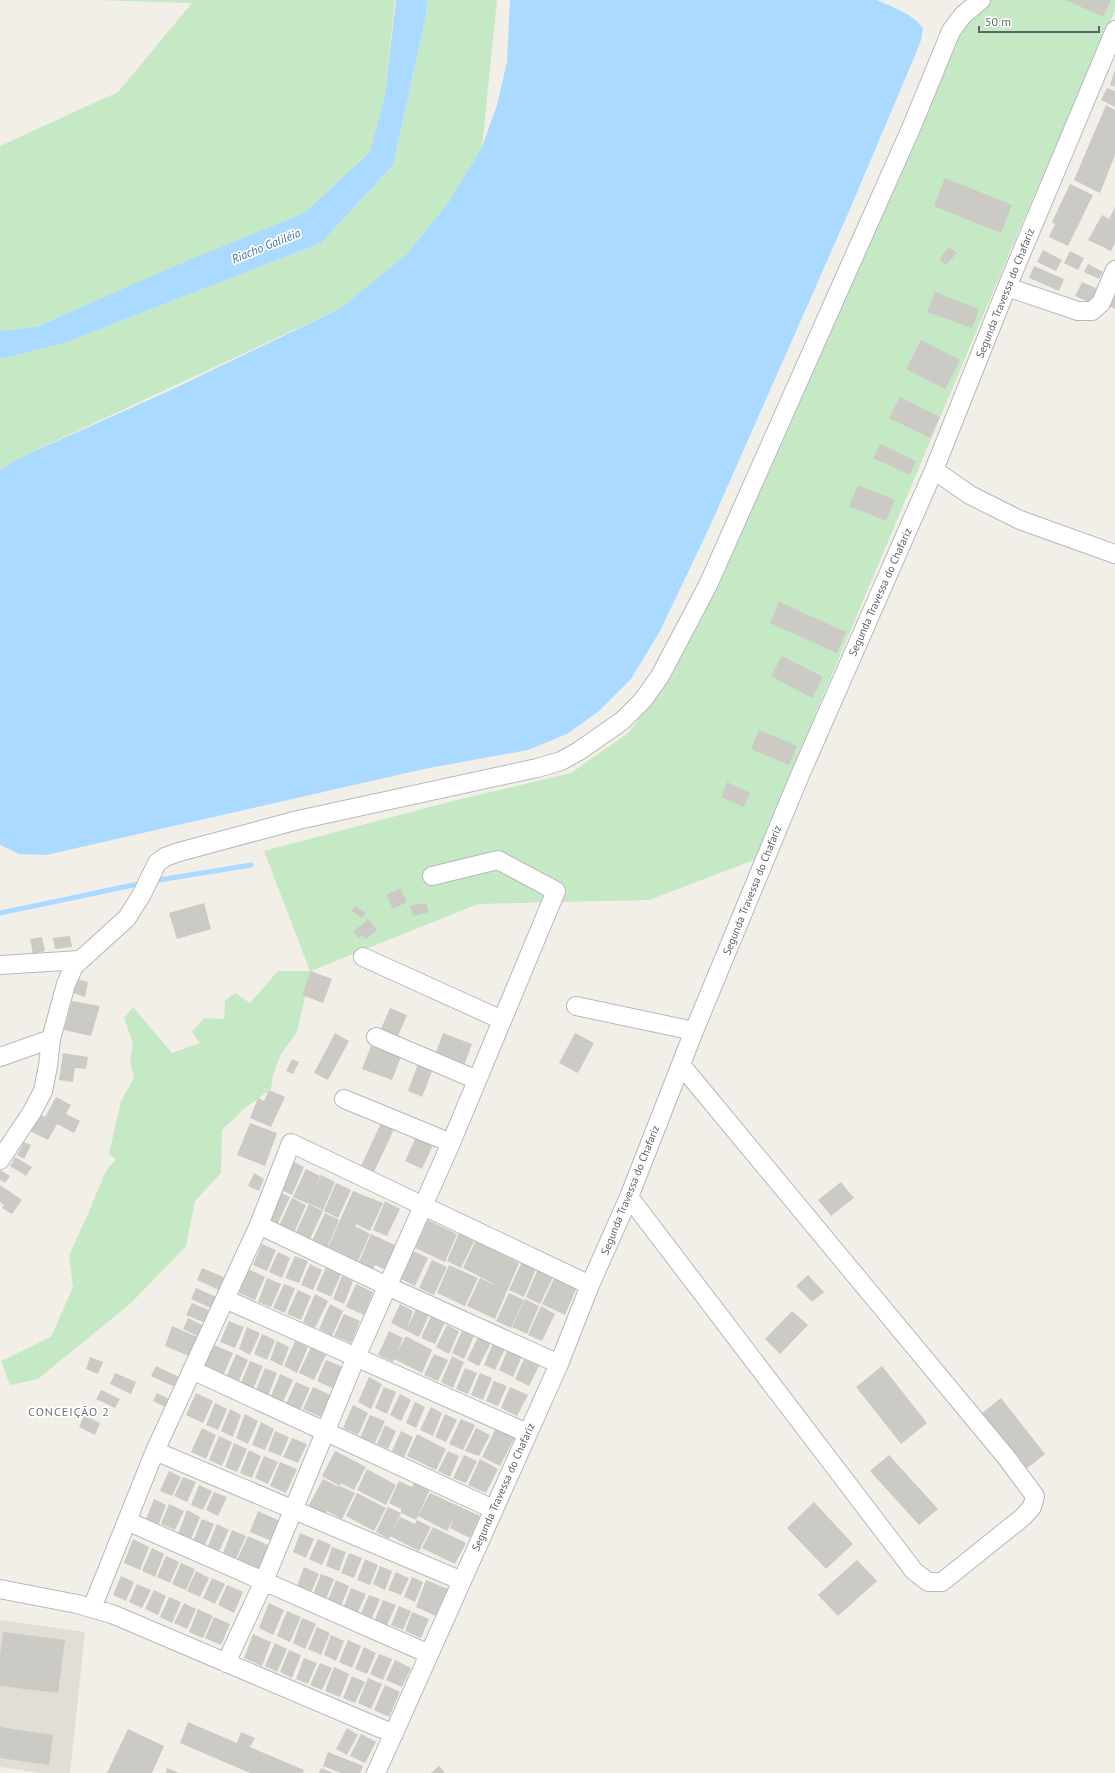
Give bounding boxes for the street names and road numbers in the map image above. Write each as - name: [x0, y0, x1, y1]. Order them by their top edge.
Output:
- street label: Segunda Travessa do Chafariz: [973, 226, 1038, 360]
- street label: Segunda Travessa do Chafariz: [845, 526, 915, 658]
- street label: Segunda Travessa do Chafariz: [720, 823, 785, 957]
- street label: Segunda Travessa do Chafariz: [598, 1123, 663, 1257]
- street label: Segunda Travessa do Chafariz: [468, 1421, 538, 1553]

